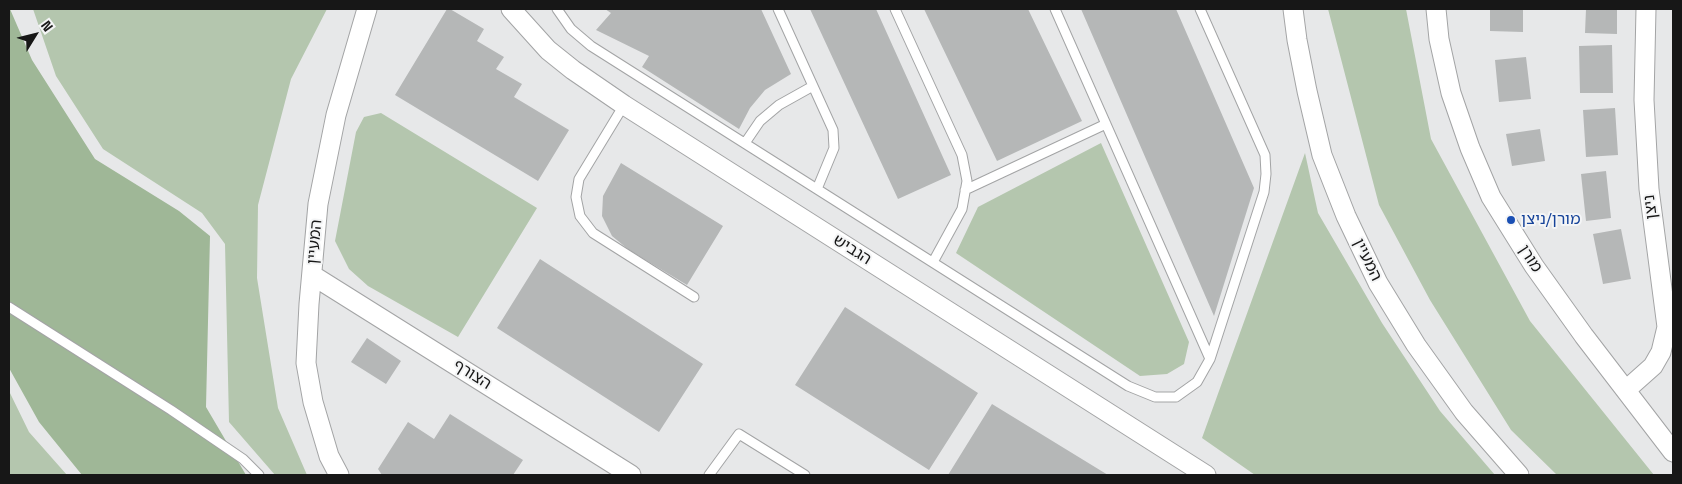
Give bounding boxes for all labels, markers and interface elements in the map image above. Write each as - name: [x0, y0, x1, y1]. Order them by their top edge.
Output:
- north arrow: [10, 10, 60, 60]
- text: N: [37, 17, 57, 35]
- street label: ניצן: [1640, 194, 1662, 220]
- place label: מורן/ניצן: [1521, 210, 1580, 230]
- marker: מורן/ניצן: [1505, 214, 1517, 226]
- street label: המעיין: [303, 219, 327, 265]
- street label: הגביש: [829, 231, 875, 269]
- street label: המעיין: [1349, 236, 1385, 284]
- street label: מורן: [1514, 242, 1546, 276]
- street label: הצורף: [449, 356, 495, 394]

